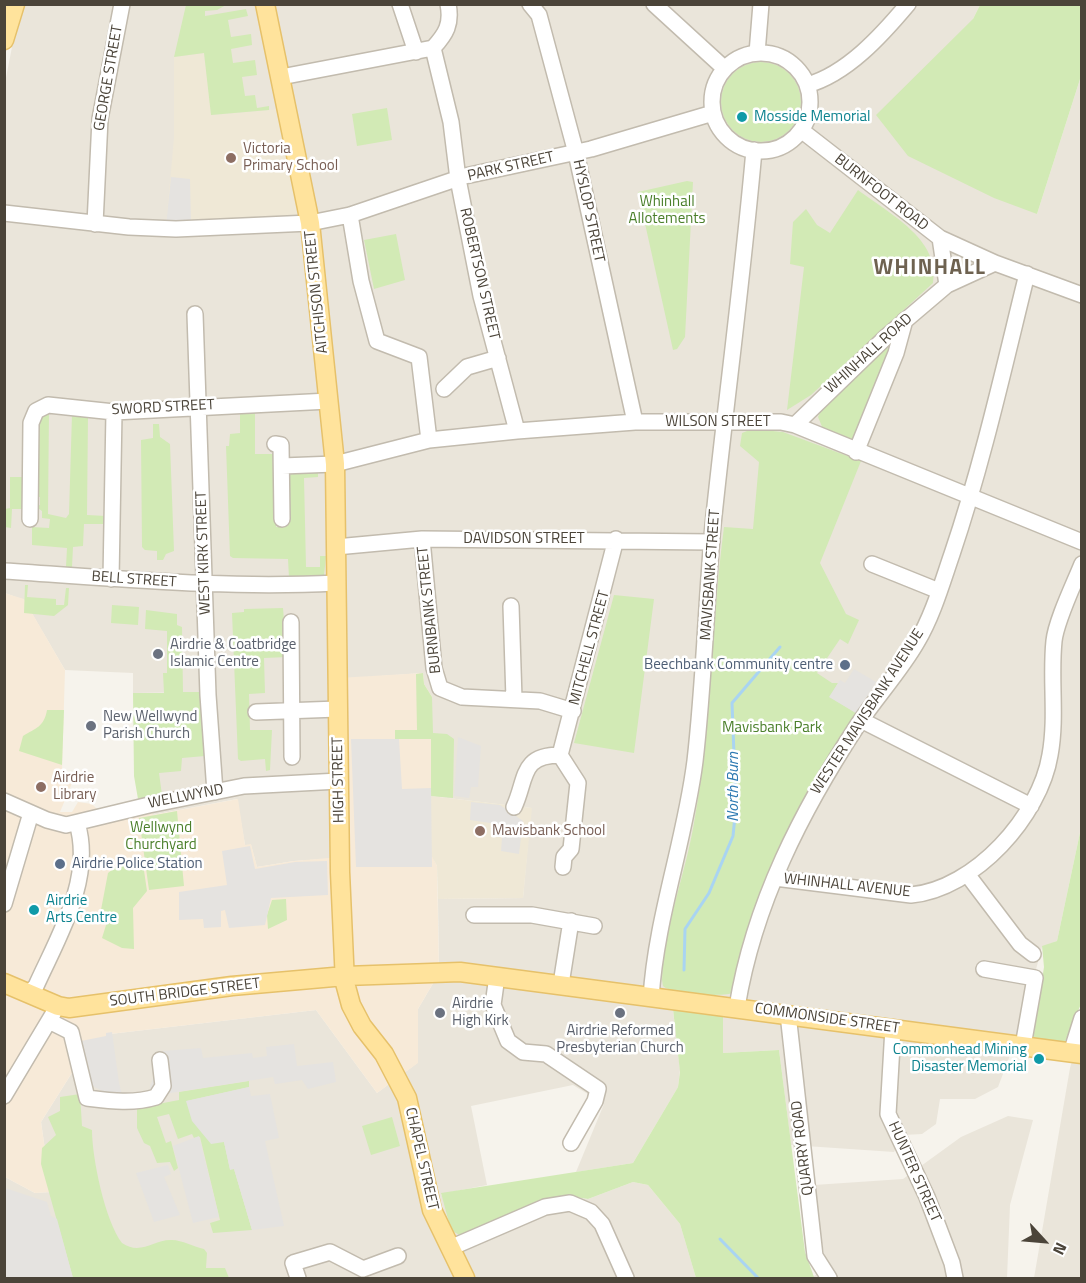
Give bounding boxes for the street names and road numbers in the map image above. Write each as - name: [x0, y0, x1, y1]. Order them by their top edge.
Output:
- street label: GEORGE STREET: [91, 24, 127, 132]
- street label: PARK STREET: [466, 148, 556, 186]
- street label: BURNFOOT ROAD: [830, 151, 932, 235]
- street label: HYSLOP STREET: [568, 158, 608, 264]
- street label: ROBERTSON STREET: [455, 206, 503, 342]
- street label: AITCHISON STREET: [302, 230, 332, 354]
- street label: WHINHALL ROAD: [822, 310, 916, 398]
- street label: SWORD STREET: [111, 396, 215, 420]
- street label: WILSON STREET: [665, 413, 771, 431]
- street label: WEST KIRK STREET: [193, 491, 215, 615]
- street label: MAVISBANK STREET: [697, 509, 725, 641]
- street label: DAVIDSON STREET: [463, 530, 585, 548]
- street label: BURNBANK STREET: [414, 545, 446, 675]
- street label: BELL STREET: [91, 568, 177, 592]
- street label: MITCHELL STREET: [566, 589, 614, 707]
- street label: WESTER MAVISBANK AVENUE: [808, 626, 928, 798]
- street label: HIGH STREET: [329, 737, 349, 823]
- street label: WELLWYND: [147, 781, 225, 813]
- street label: WHINHALL AVENUE: [783, 870, 911, 902]
- street label: SOUTH BRIDGE STREET: [109, 975, 261, 1011]
- street label: COMMONSIDE STREET: [753, 1000, 901, 1038]
- street label: QUARRY ROAD: [788, 1100, 818, 1196]
- street label: CHAPEL STREET: [400, 1106, 442, 1212]
- street label: HUNTER STREET: [884, 1119, 944, 1225]

